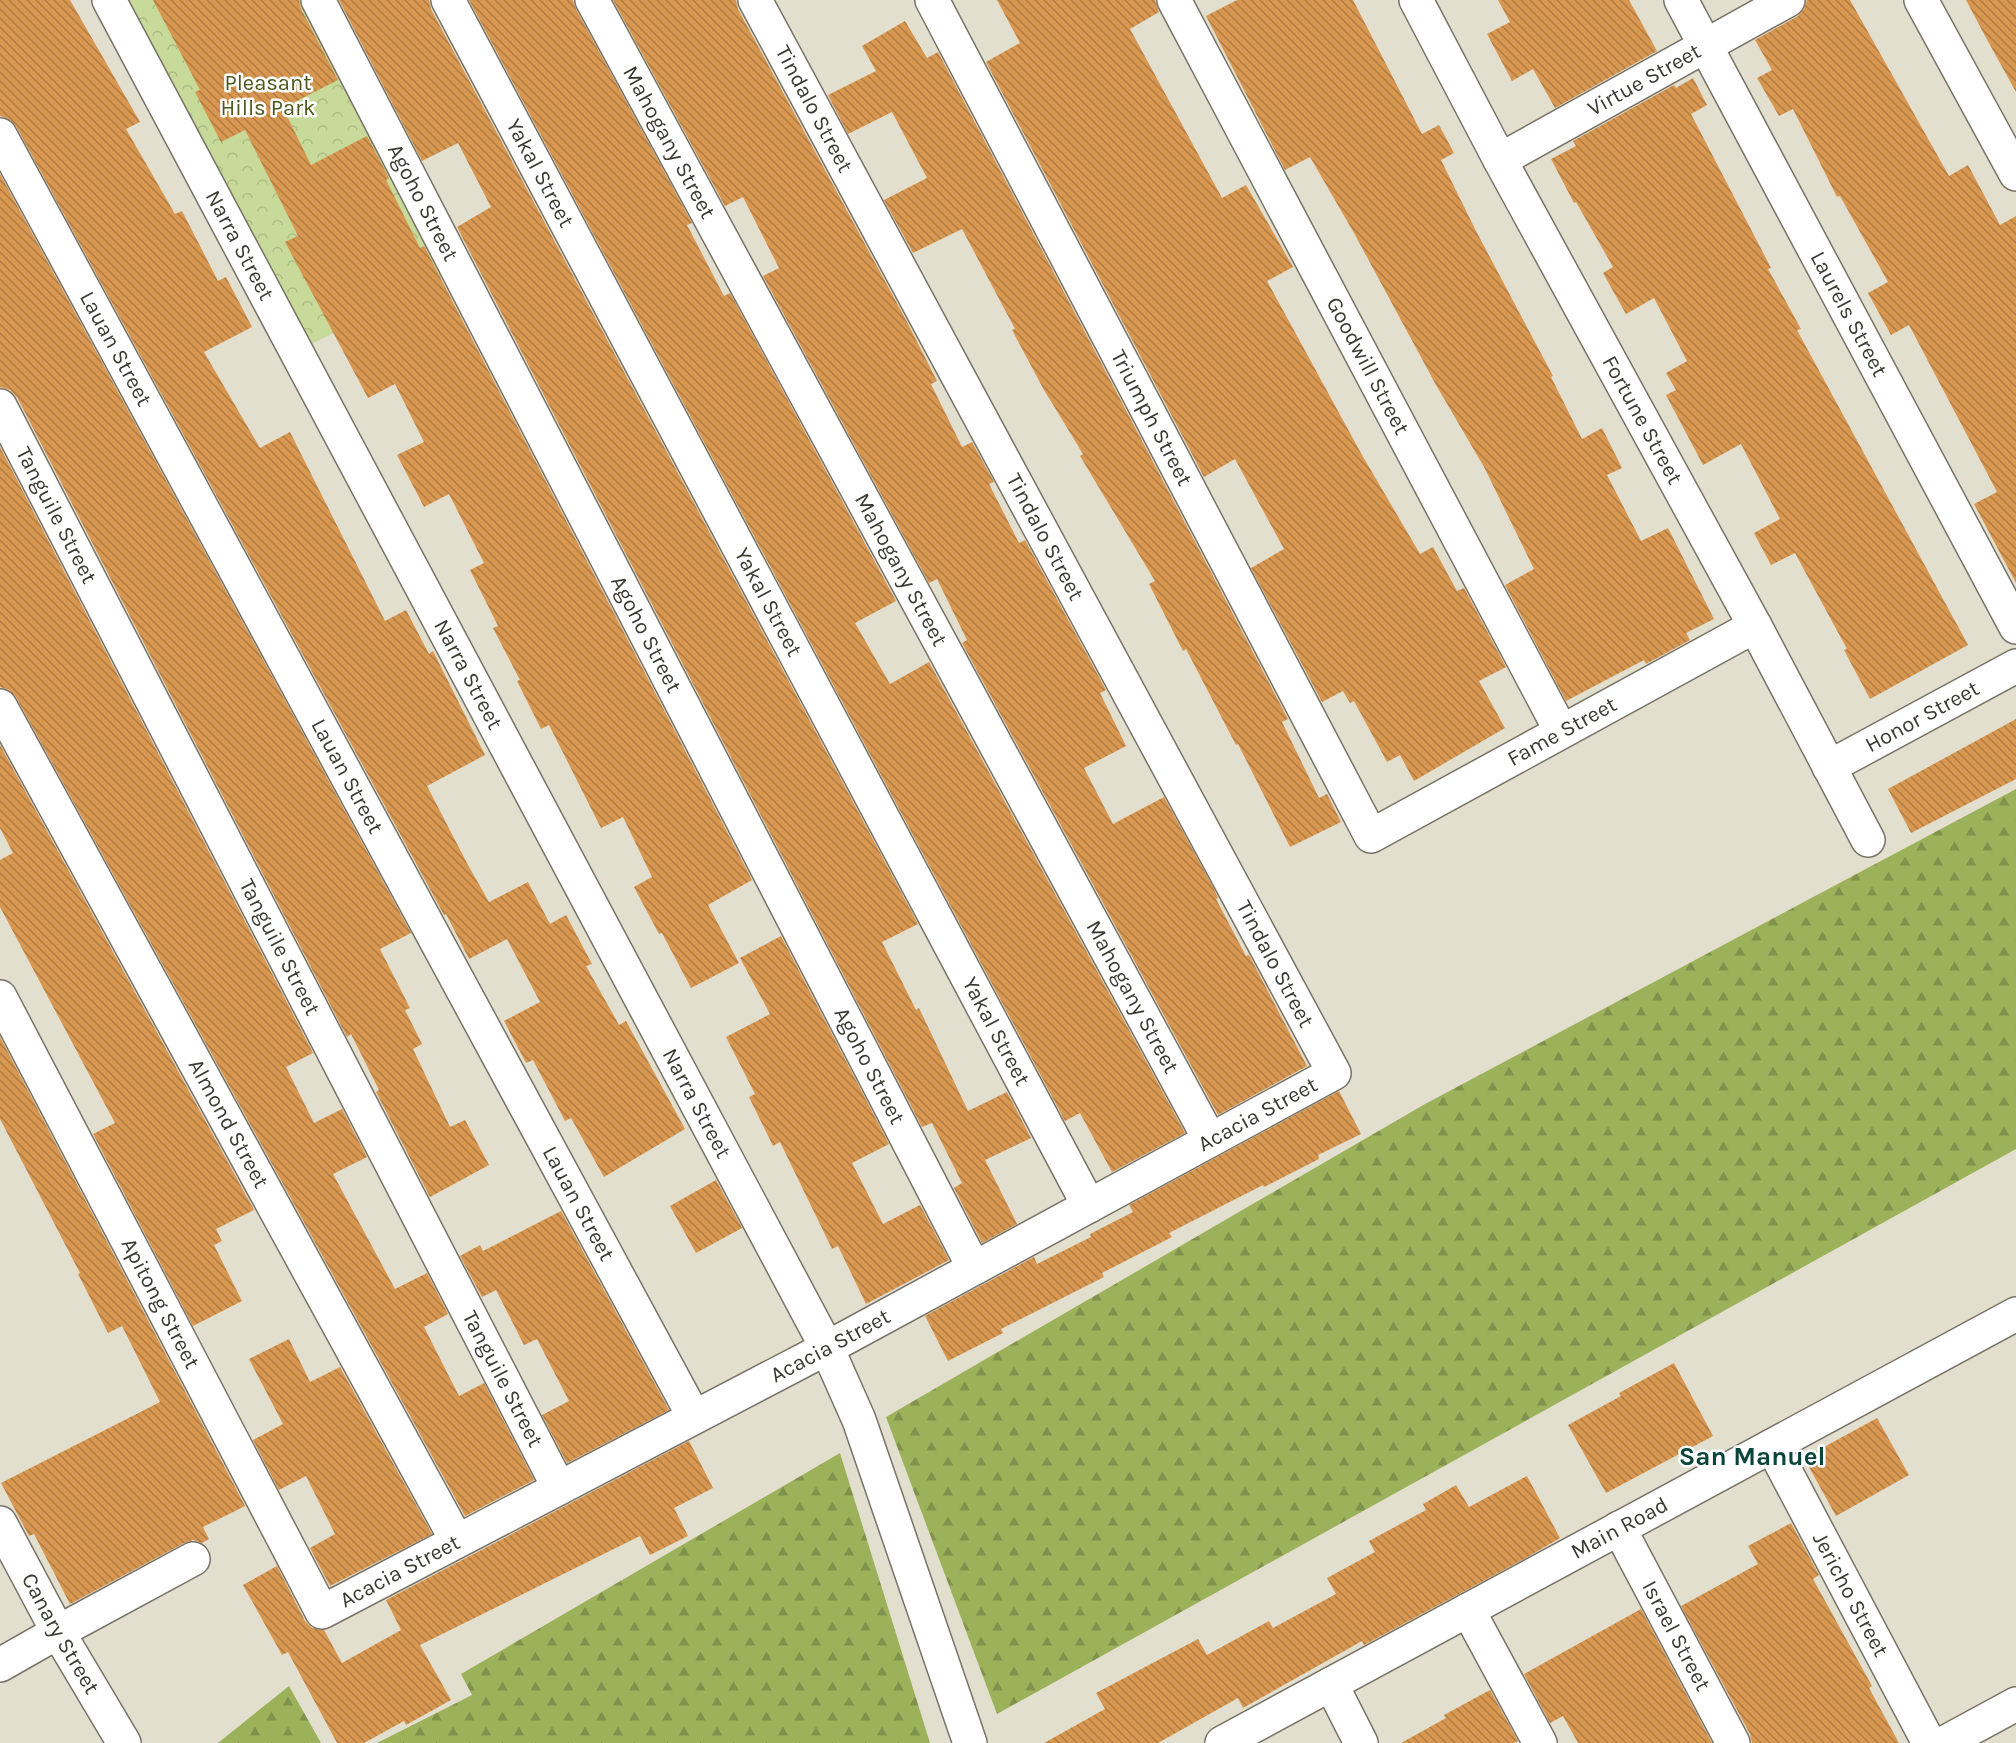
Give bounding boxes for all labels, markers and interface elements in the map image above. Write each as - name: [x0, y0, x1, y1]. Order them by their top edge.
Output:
- street label: Virtue Street: [1583, 38, 1705, 122]
- street label: Tindalo Street: [770, 41, 858, 177]
- street label: Mahogany Street: [617, 62, 721, 223]
- park label: Pleasant Hills Park: [220, 70, 316, 121]
- street label: Yakal Street: [501, 114, 579, 232]
- street label: Agoho Street: [382, 140, 464, 265]
- street label: Narra Street: [200, 186, 280, 305]
- street label: Laurels Street: [1805, 247, 1893, 381]
- street label: Lauan Street: [74, 287, 157, 411]
- street label: Goodwill Street: [1321, 293, 1415, 439]
- street label: Triumph Street: [1105, 346, 1198, 490]
- street label: Fortune Street: [1597, 351, 1688, 489]
- street label: Tanguile Street: [10, 443, 102, 588]
- street label: Tindalo Street: [1001, 469, 1089, 605]
- street label: Mahogany Street: [849, 489, 953, 651]
- street label: Yakal Street: [729, 543, 808, 661]
- street label: Agoho Street: [605, 571, 687, 697]
- street label: Narra Street: [428, 615, 508, 734]
- street label: Honor Street: [1861, 675, 1984, 758]
- street label: Fame Street: [1503, 691, 1621, 772]
- street label: Lauan Street: [305, 714, 389, 838]
- street label: Tanguile Street: [234, 874, 326, 1020]
- street label: Tindalo Street: [1231, 896, 1319, 1032]
- street label: Mahogany Street: [1081, 916, 1184, 1078]
- street label: Yakal Street: [957, 973, 1036, 1090]
- street label: Agoho Street: [828, 1003, 910, 1129]
- street label: Narra Street: [657, 1044, 737, 1163]
- street label: Almond Street: [183, 1054, 274, 1193]
- street label: Acacia Street: [1194, 1072, 1322, 1157]
- street label: Lauan Street: [537, 1142, 620, 1265]
- street label: Apitong Street: [116, 1234, 205, 1373]
- street label: Acacia Street: [766, 1303, 895, 1388]
- street label: Tanguile Street: [457, 1306, 549, 1451]
- district label: San Manuel: [1679, 1441, 1825, 1472]
- street label: Main Road: [1567, 1491, 1673, 1565]
- street label: Jericho Street: [1807, 1528, 1894, 1661]
- street label: Acacia Street: [335, 1529, 464, 1613]
- street label: Canary Street: [16, 1569, 105, 1699]
- street label: Israel Street: [1636, 1576, 1716, 1695]

